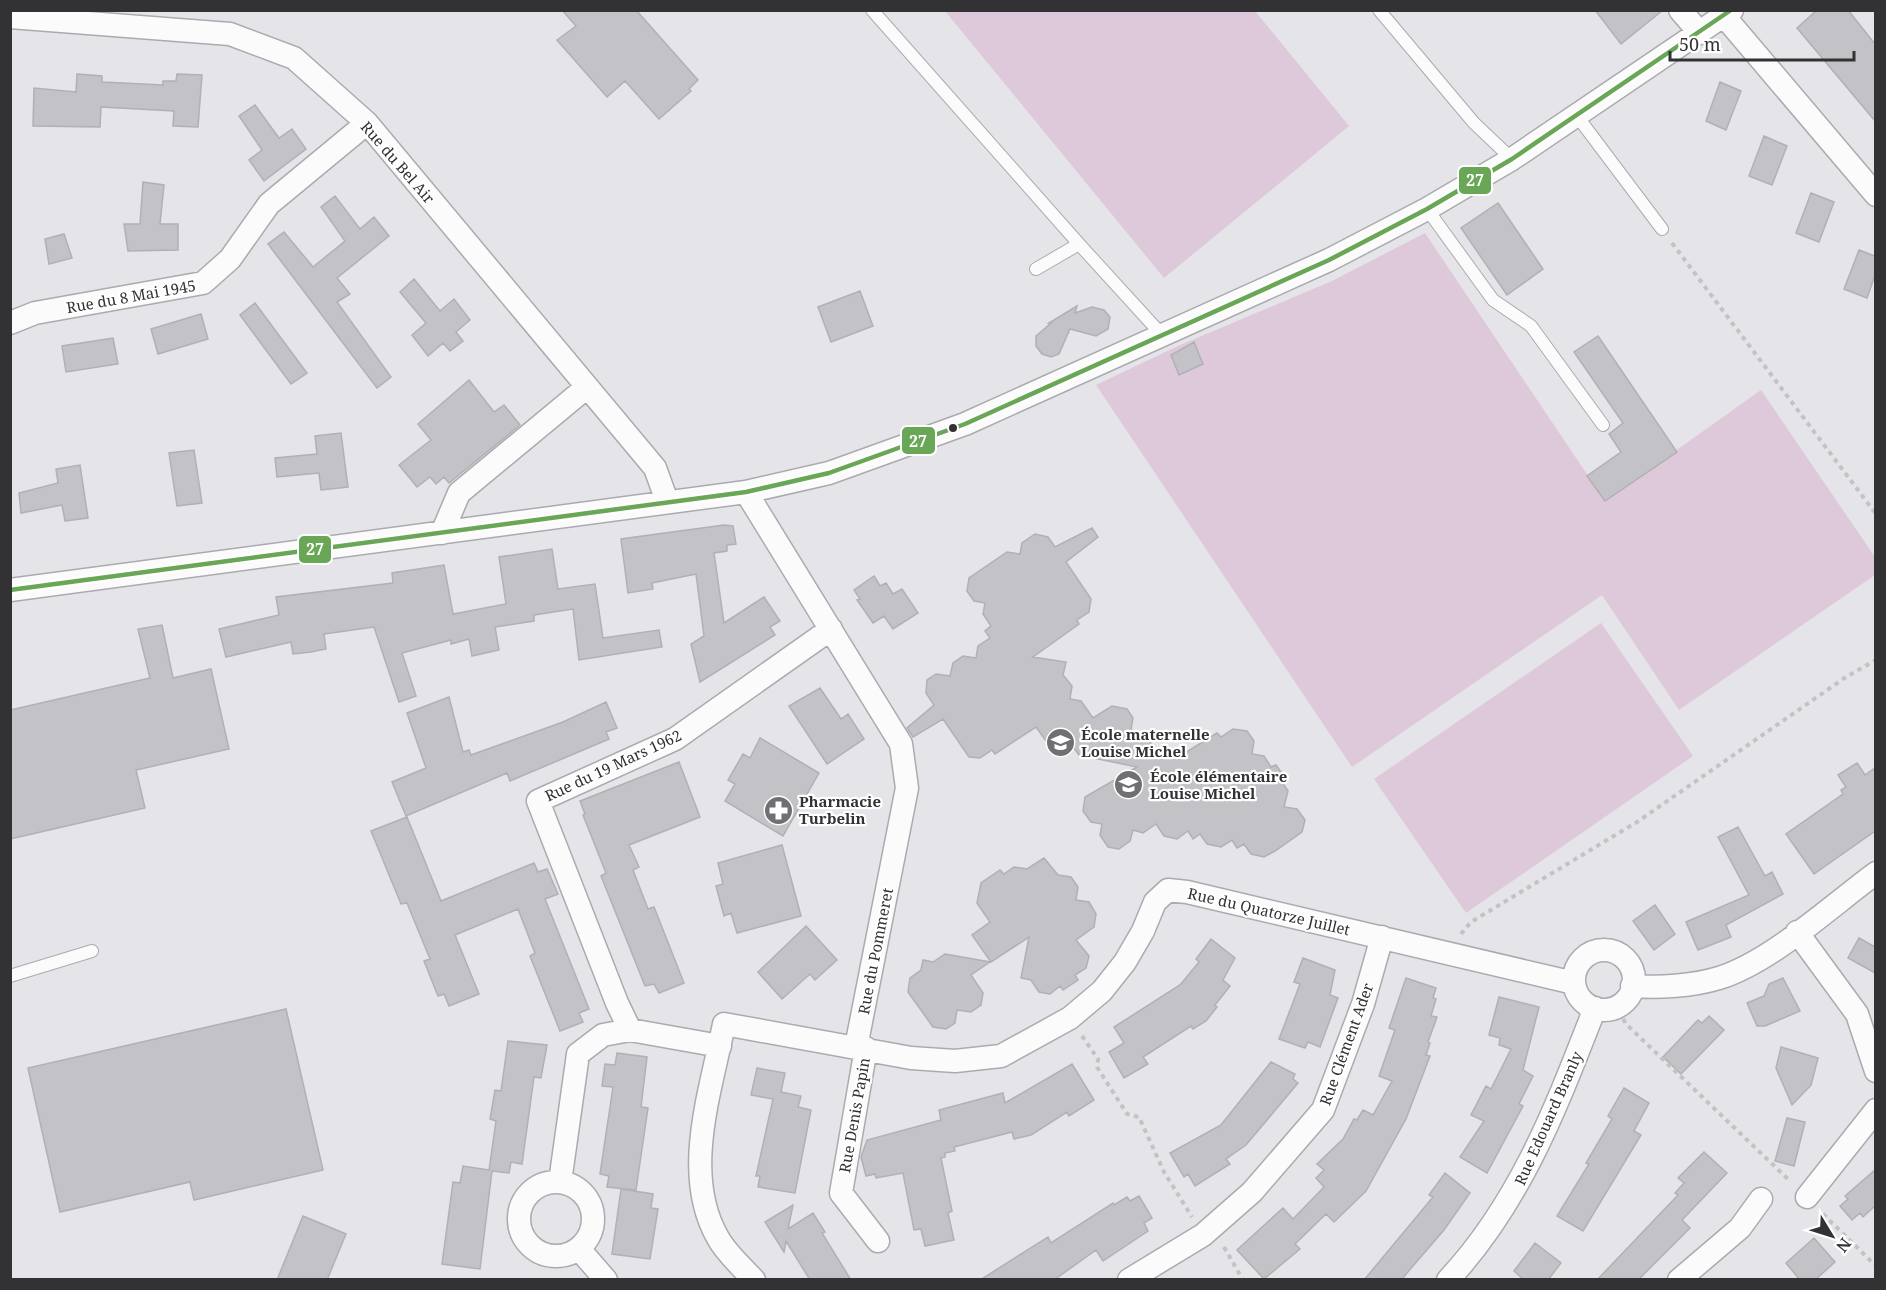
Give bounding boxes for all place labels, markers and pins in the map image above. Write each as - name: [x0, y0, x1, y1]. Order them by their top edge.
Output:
- unlabelled marker: [947, 422, 959, 434]
- place label: École maternelle Louise Michel: [1081, 724, 1210, 761]
- school or university icon: École maternelle Louise Michel: [1044, 727, 1076, 759]
- place label: École élémentaire Louise Michel: [1150, 766, 1287, 803]
- school or university icon: École élémentaire Louise Michel: [1113, 769, 1145, 801]
- place label: Pharmacie Turbelin: [799, 791, 881, 828]
- pharmacy icon: Pharmacie Turbelin: [762, 794, 794, 826]

